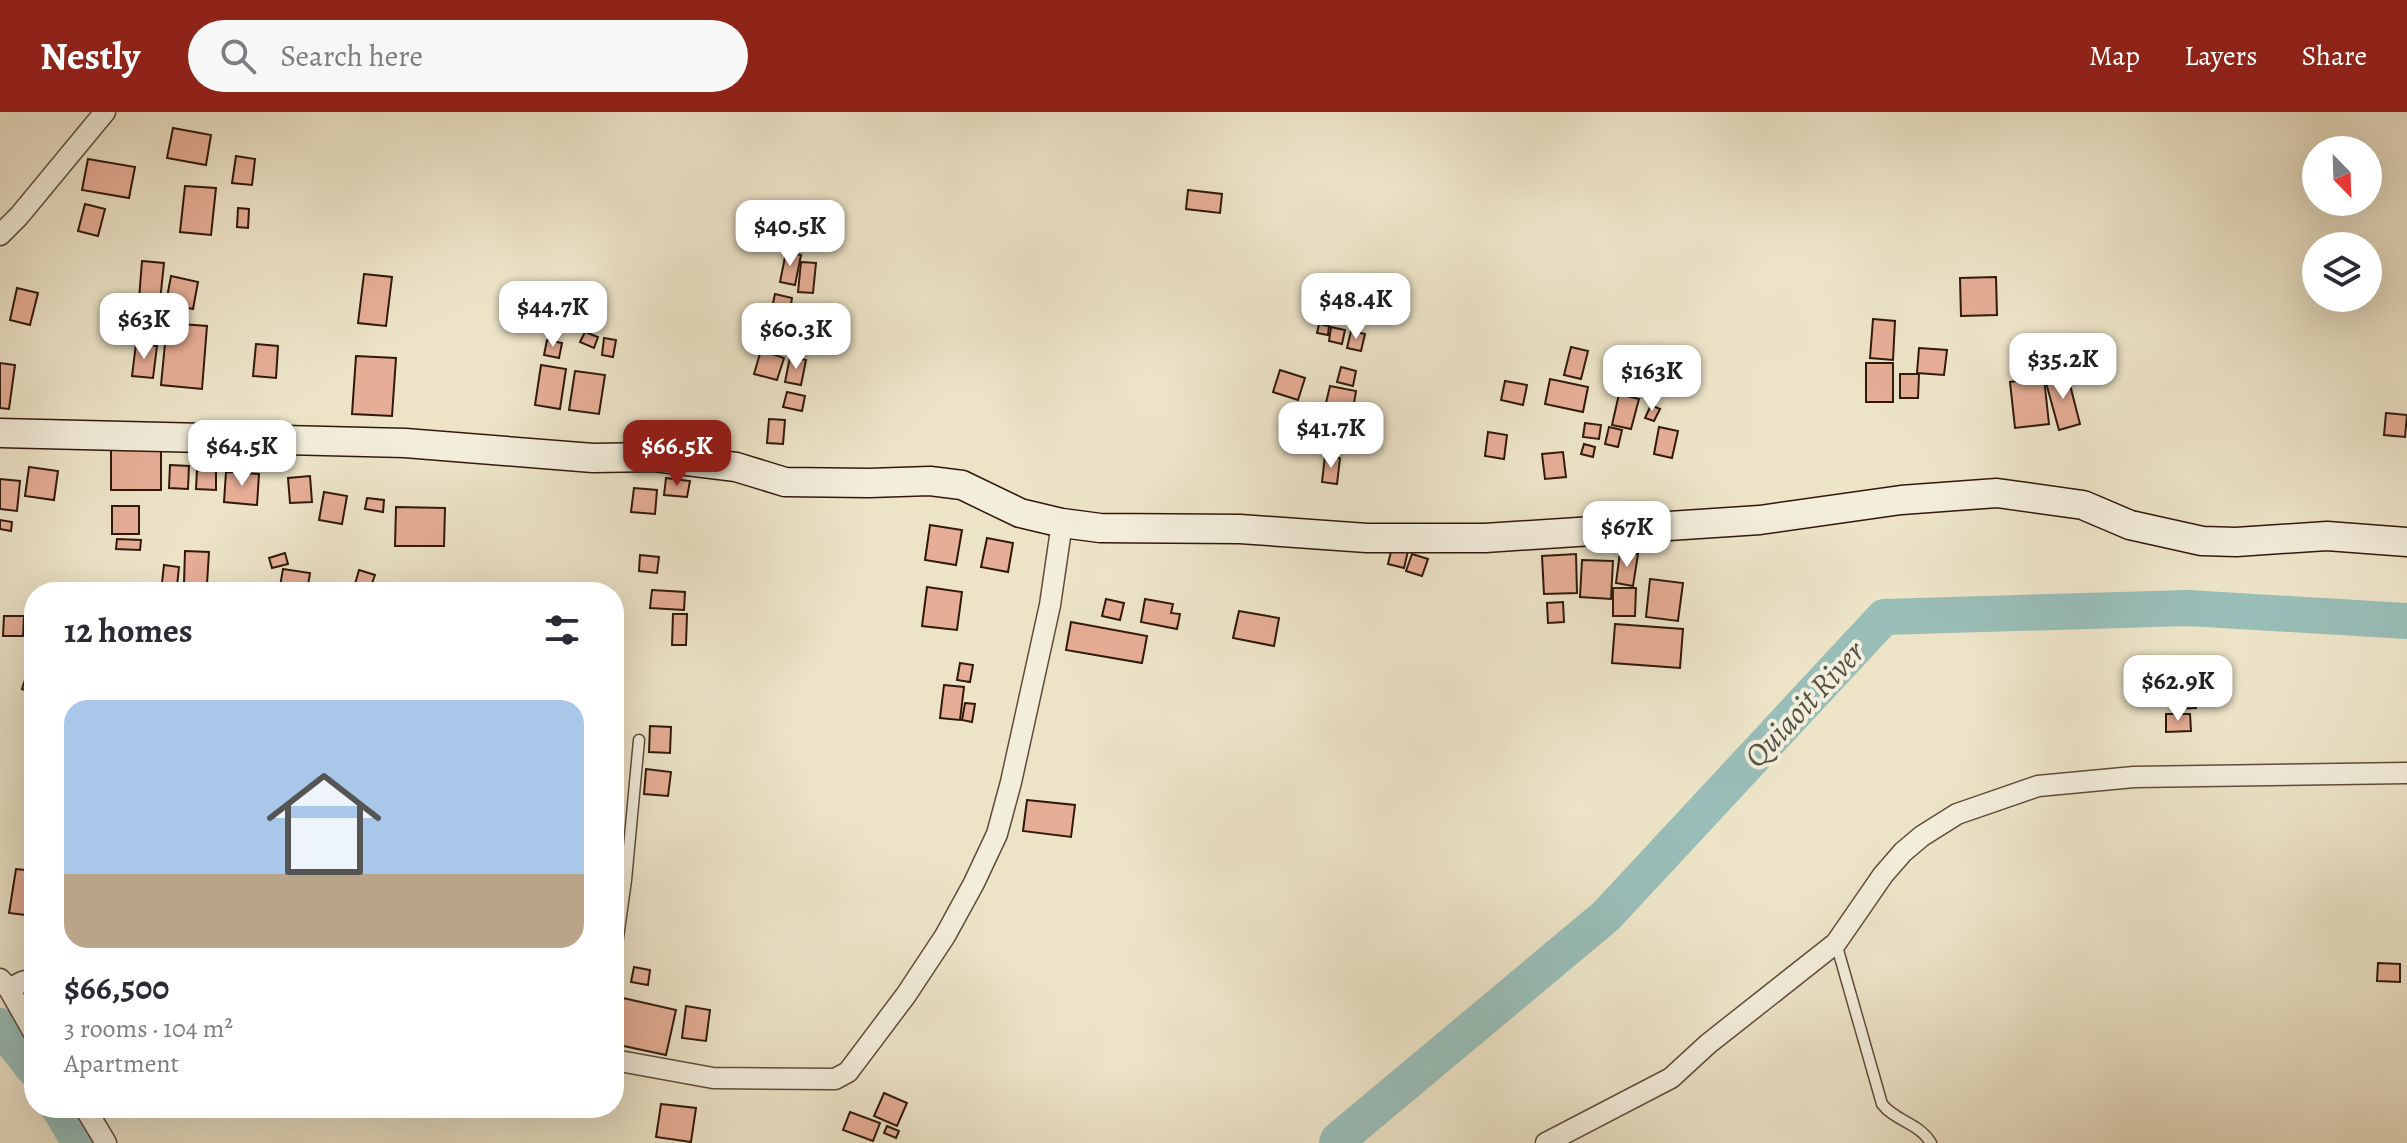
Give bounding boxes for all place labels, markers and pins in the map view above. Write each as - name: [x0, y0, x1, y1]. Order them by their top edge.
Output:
- pin: $40.5K: [725, 200, 855, 268]
- pin: $48.4K: [1291, 273, 1421, 341]
- pin: $44.7K: [488, 281, 618, 349]
- pin: $63K: [97, 293, 191, 361]
- pin: $60.3K: [731, 303, 861, 371]
- pin: $35.2K: [1998, 333, 2128, 401]
- pin: $163K: [1596, 345, 1708, 413]
- pin: $41.7K: [1266, 402, 1396, 470]
- pin: $64.5K: [177, 420, 307, 488]
- pin: $66.5K: [612, 420, 742, 488]
- pin: $67K: [1580, 501, 1674, 569]
- pin: $62.9K: [2113, 655, 2243, 723]

